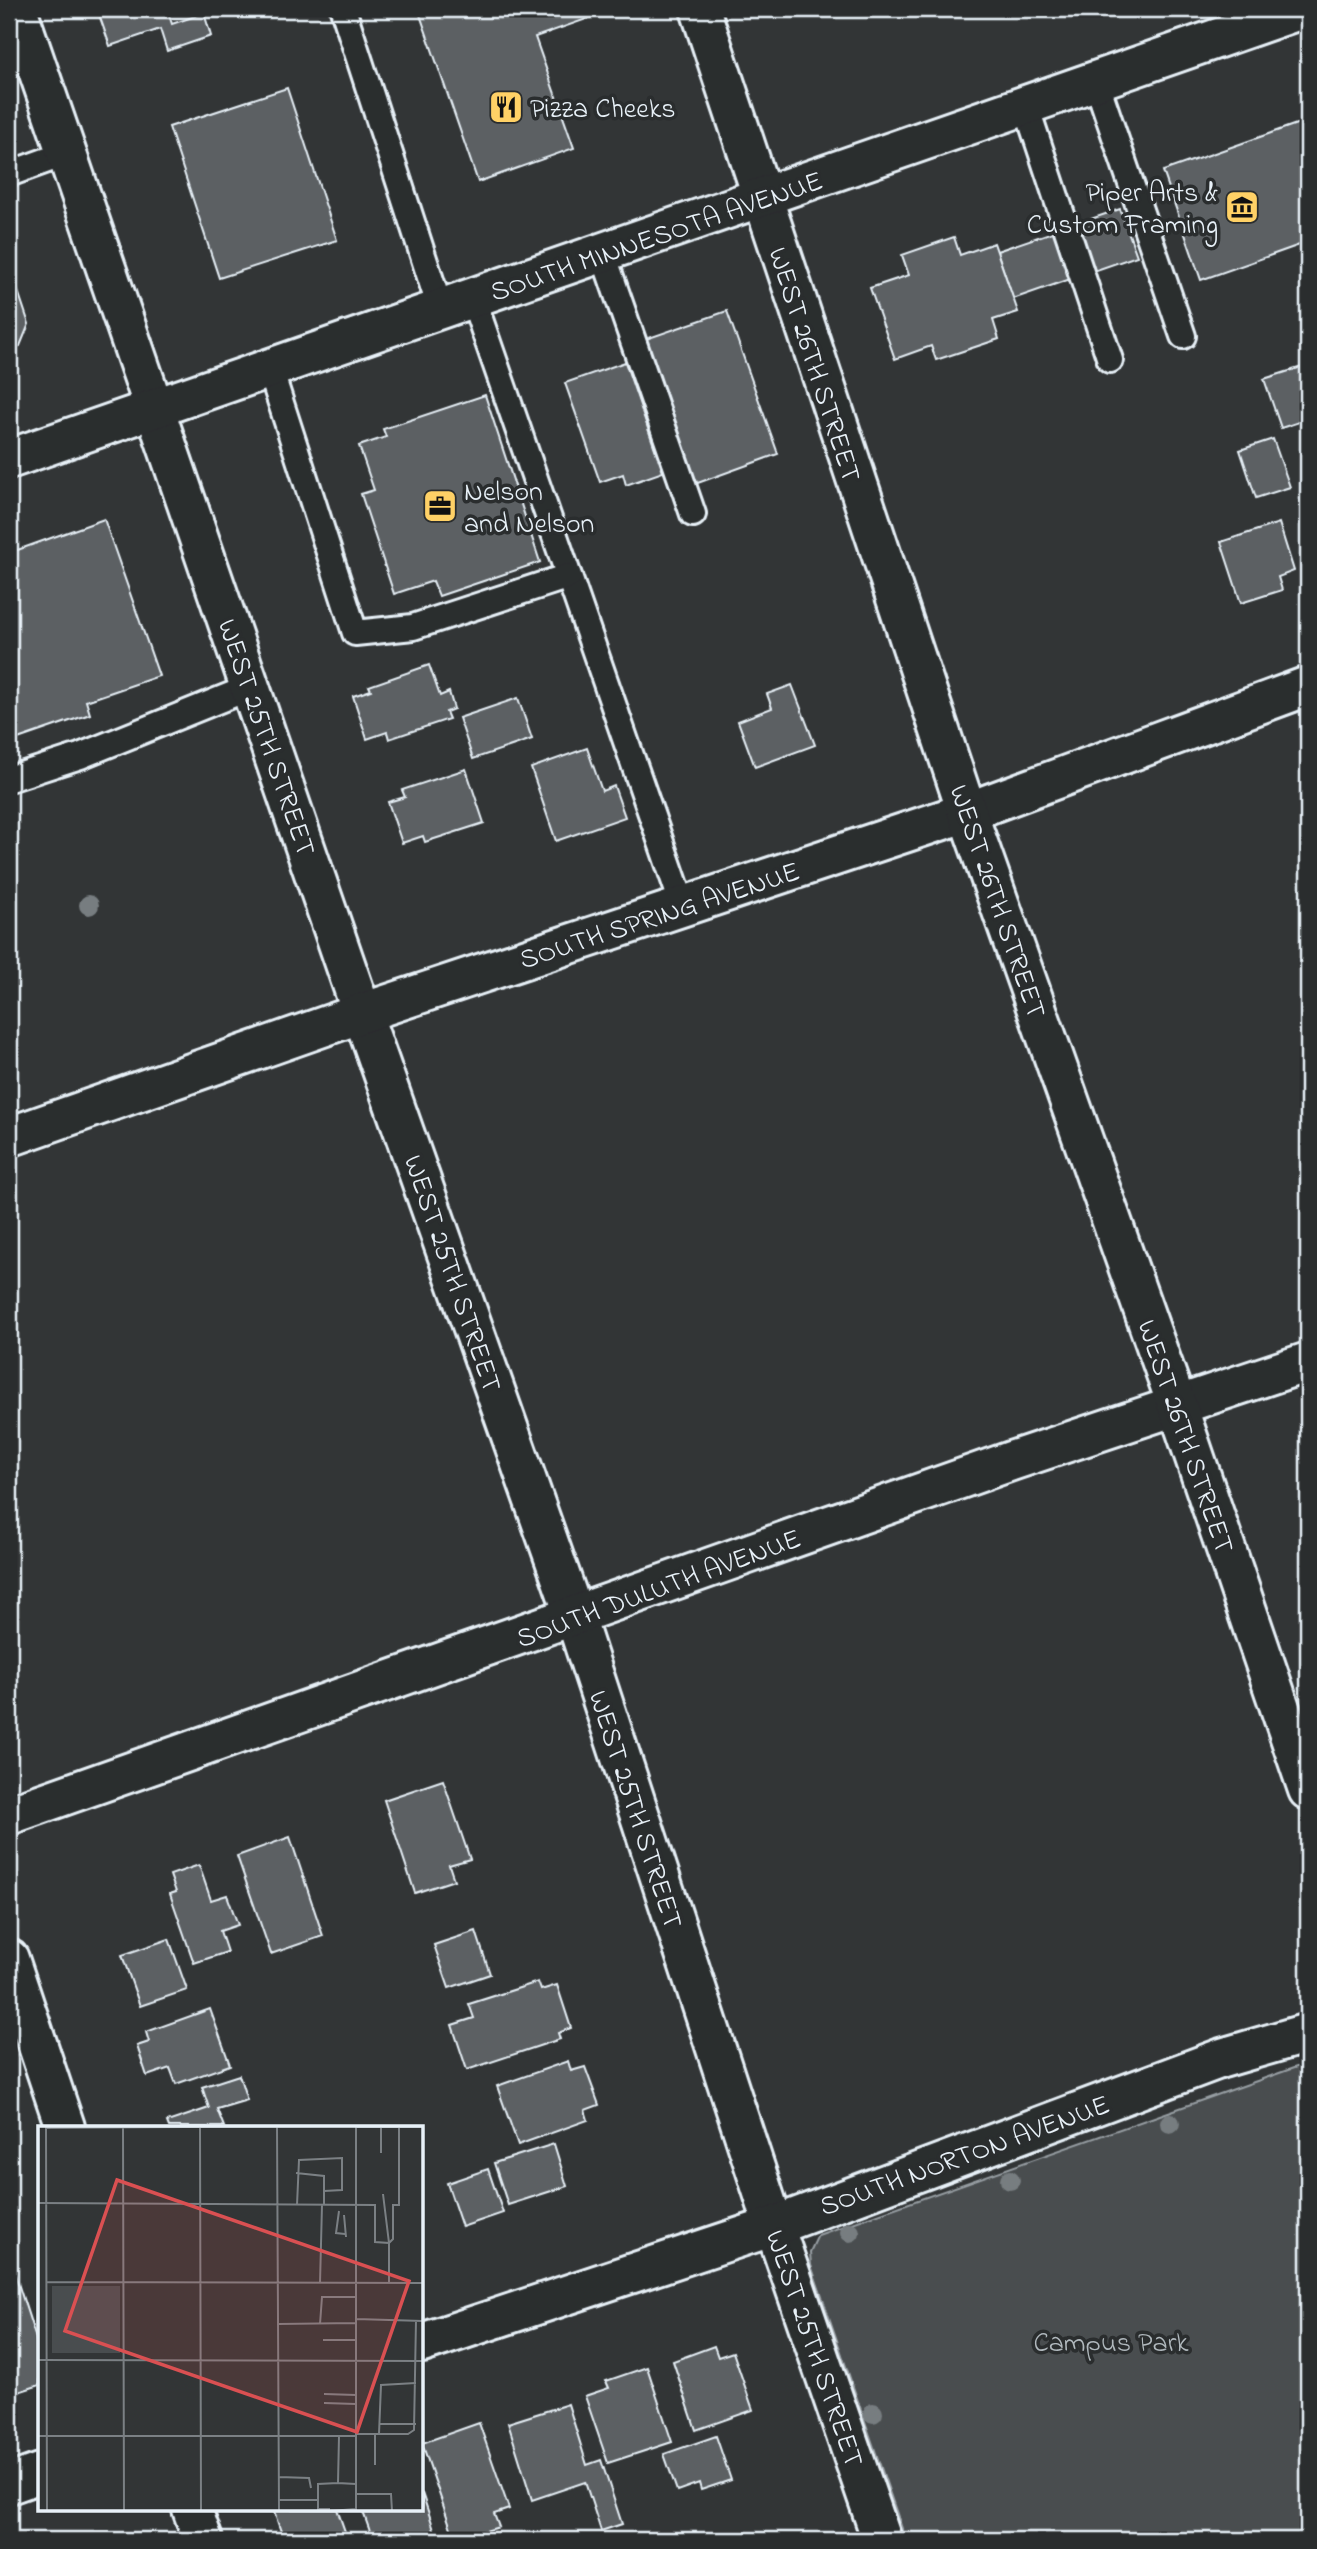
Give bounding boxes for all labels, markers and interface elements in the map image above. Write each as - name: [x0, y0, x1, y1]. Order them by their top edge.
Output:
- restaurant icon: Pizza Cheeks: [487, 88, 525, 126]
- place label: Pizza Cheeks: [530, 90, 675, 131]
- street label: SOUTH MINNESOTA AVENUE: [485, 162, 829, 315]
- place label: Piper Arts & Custom Framing: [1027, 174, 1218, 247]
- museum icon: Piper Arts & Custom Framing: [1223, 188, 1261, 226]
- street label: WEST 26TH STREET: [755, 242, 870, 488]
- place label: Nelson and Nelson: [464, 473, 594, 546]
- office icon: Nelson and Nelson: [421, 487, 459, 525]
- street label: WEST 25TH STREET: [205, 614, 325, 862]
- street label: WEST 26TH STREET: [936, 780, 1055, 1025]
- street label: SOUTH SPRING AVENUE: [515, 853, 805, 982]
- street label: WEST 25TH STREET: [391, 1150, 511, 1398]
- street label: WEST 26TH STREET: [1124, 1315, 1243, 1560]
- street label: SOUTH DULUTH AVENUE: [511, 1520, 807, 1661]
- street label: WEST 25TH STREET: [576, 1686, 692, 1935]
- street label: SOUTH NORTON AVENUE: [815, 2086, 1116, 2229]
- inset map: [38, 2126, 424, 2510]
- street label: WEST 25TH STREET: [753, 2225, 873, 2473]
- park label: Campus Park: [1033, 2324, 1189, 2365]

